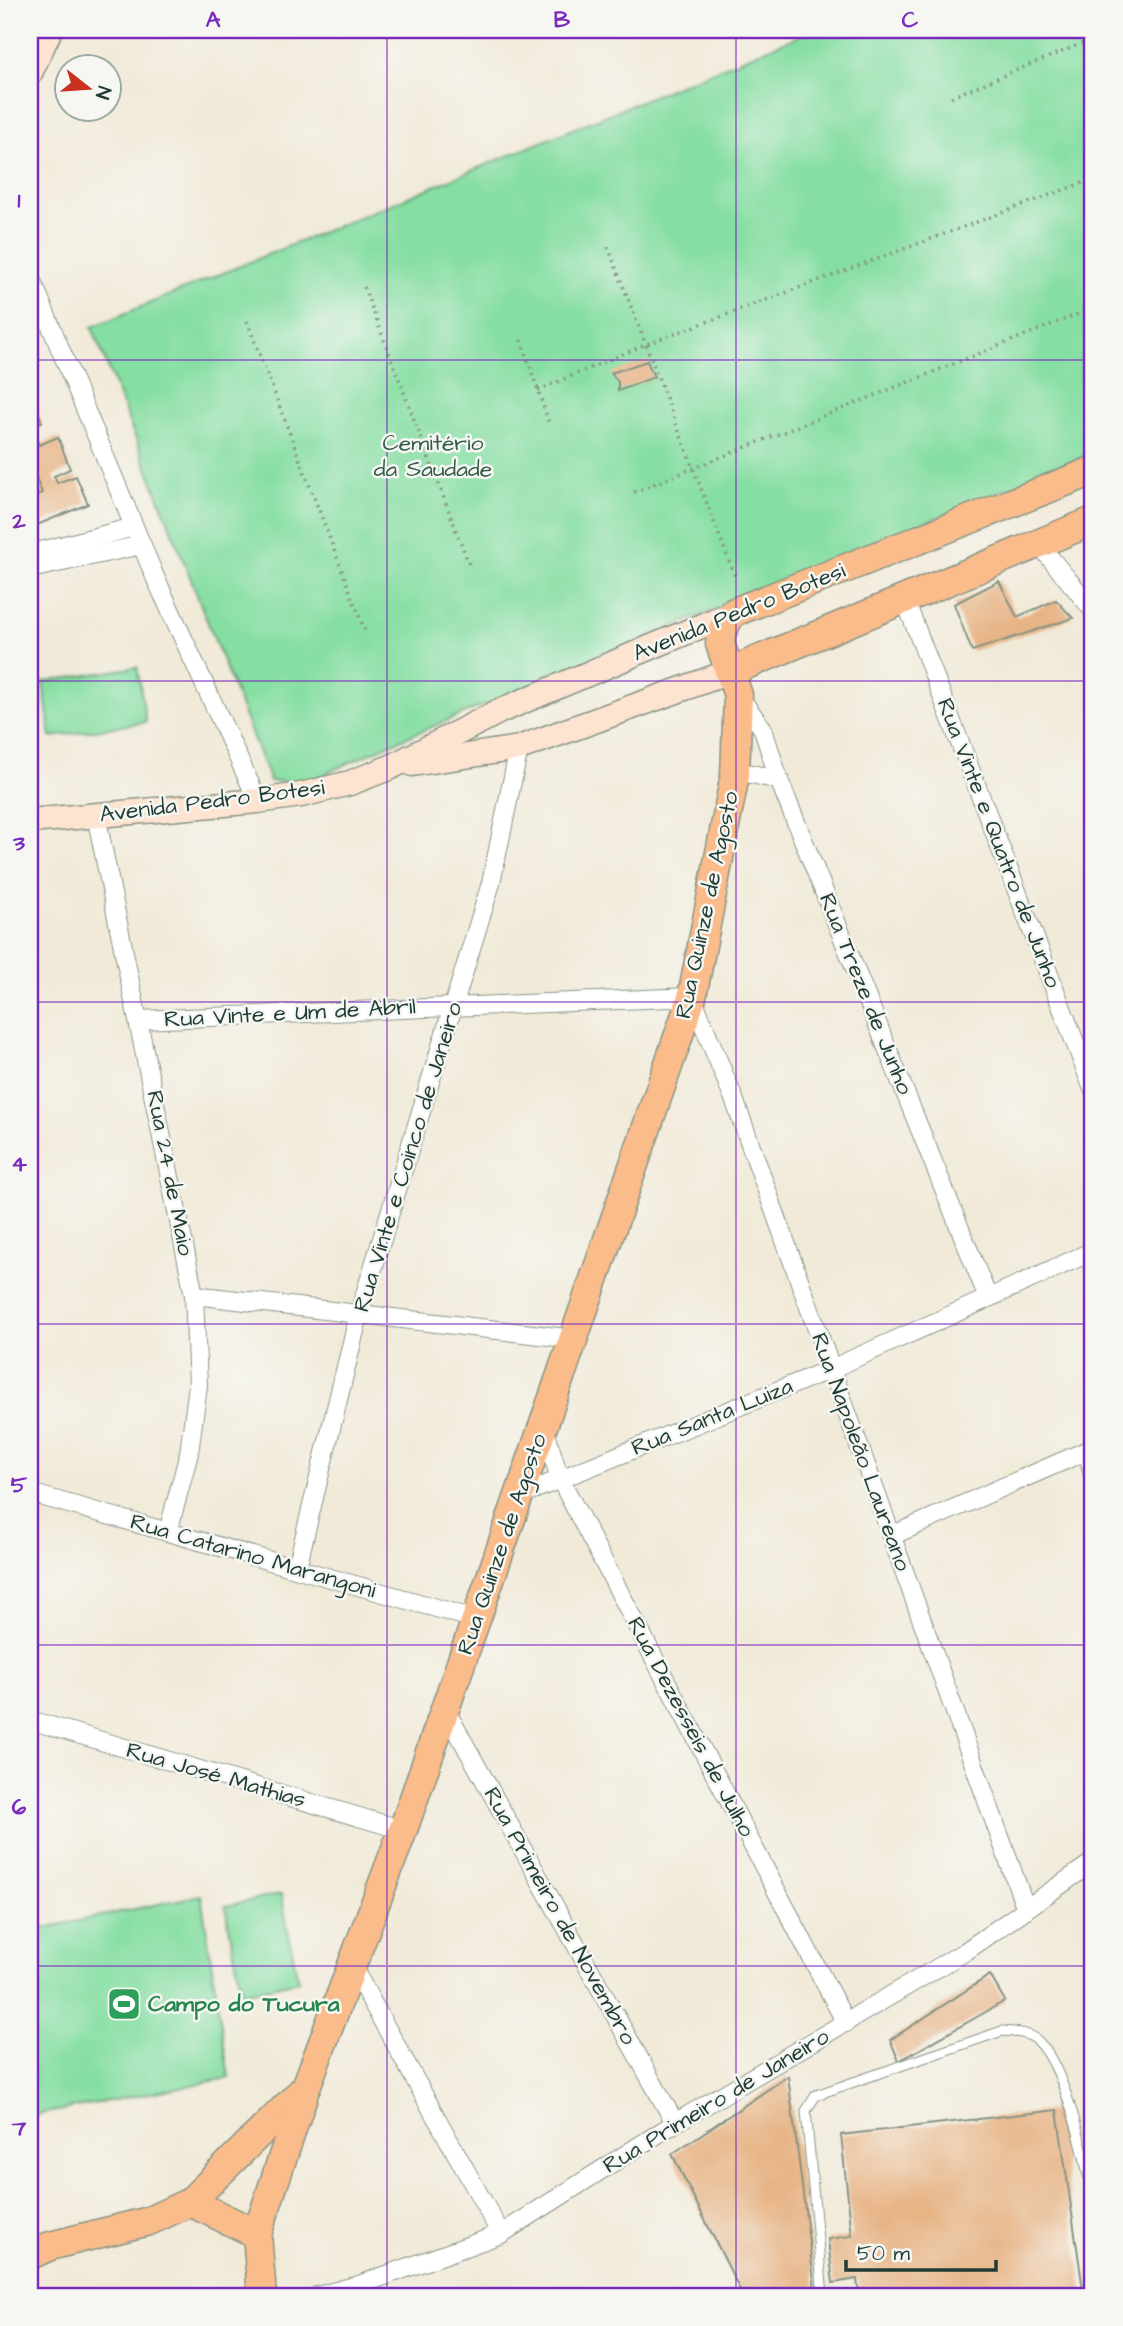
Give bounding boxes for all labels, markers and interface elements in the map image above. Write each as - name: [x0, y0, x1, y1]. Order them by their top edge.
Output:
- text: A: [206, 4, 221, 36]
- text: B: [554, 4, 571, 36]
- text: C: [902, 4, 919, 36]
- north arrow: [52, 52, 122, 122]
- text: N: [88, 83, 117, 102]
- text: 1: [18, 184, 21, 216]
- park label: Cemitério da Saudade: [374, 427, 492, 485]
- text: 2: [11, 505, 26, 537]
- street label: Avenida Pedro Botesi: [628, 555, 851, 669]
- street label: Rua Vinte e Quatro de Junho: [929, 693, 1069, 993]
- street label: Avenida Pedro Botesi: [98, 771, 327, 831]
- street label: Rua Quinze de Agosto: [667, 788, 748, 1022]
- text: 3: [12, 827, 25, 859]
- street label: Rua Treze de Junho: [811, 889, 921, 1100]
- street label: Rua Vinte e Um de Abril: [163, 990, 417, 1036]
- street label: Rua Vinte e Coinco de Janeiro: [346, 998, 470, 1316]
- street label: Rua 24 de Maio: [138, 1088, 202, 1258]
- text: 4: [11, 1148, 27, 1180]
- street label: Rua Napoleão Laureano: [803, 1328, 919, 1576]
- street label: Rua Santa Luiza: [627, 1370, 798, 1464]
- street label: Rua Quinze de Agosto: [449, 1429, 556, 1659]
- text: 5: [11, 1469, 28, 1501]
- street label: Rua Catarino Marangoni: [126, 1506, 380, 1608]
- street label: Rua Dezesseis de Julho: [619, 1611, 763, 1843]
- street label: Rua José Mathias: [122, 1734, 310, 1816]
- street label: Rua Primeiro de Novembro: [476, 1781, 644, 2051]
- text: 6: [12, 1791, 27, 1823]
- sports icon: Campo do Tucura: [105, 1985, 143, 2023]
- place label: Campo do Tucura: [148, 1988, 340, 2020]
- street label: Rua Primeiro de Janeiro: [597, 2021, 835, 2181]
- text: 7: [11, 2112, 27, 2144]
- scale bar: [846, 2228, 997, 2272]
- text: 50 m: [857, 2239, 911, 2268]

